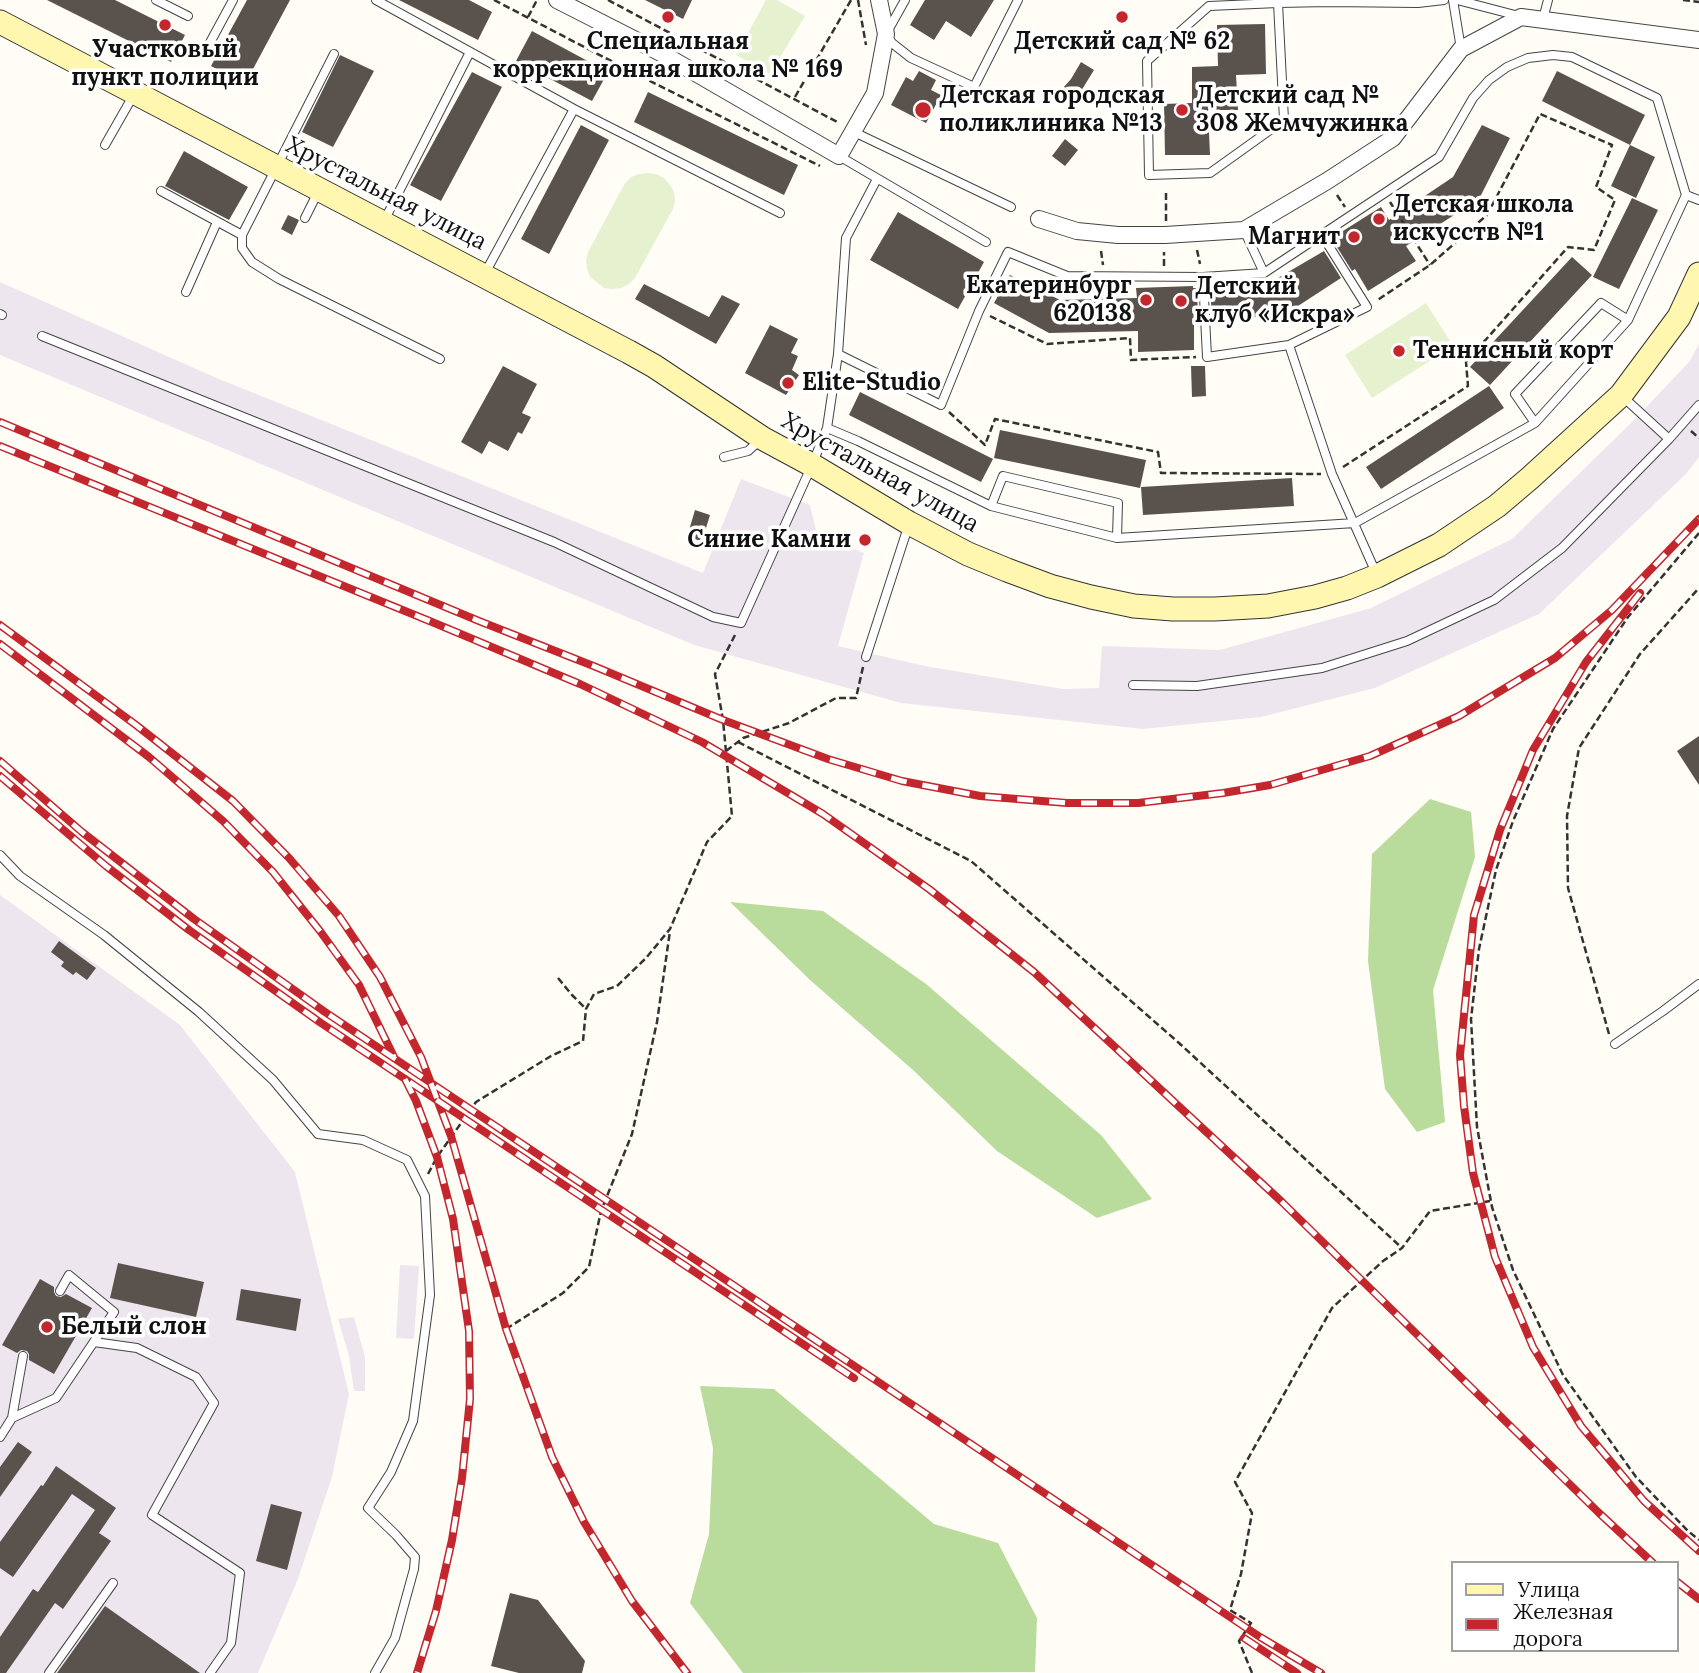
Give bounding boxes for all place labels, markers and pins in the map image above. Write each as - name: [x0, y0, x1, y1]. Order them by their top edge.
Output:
- marker: Специальная коррекционная школа № 169: [660, 9, 676, 25]
- marker: Детский сад № 62: [1114, 9, 1130, 25]
- marker: Участковый пункт полиции: [157, 17, 173, 33]
- place label: Специальная коррекционная школа № 169: [493, 28, 843, 84]
- place label: Детский сад № 62: [1014, 28, 1230, 56]
- place label: Участковый пункт полиции: [71, 36, 259, 92]
- place label: Детская городская поликлиника №13: [939, 82, 1165, 138]
- place label: Детский сад № 308 Жемчужинка: [1196, 82, 1408, 138]
- marker: Детская городская поликлиника №13: [913, 100, 933, 120]
- marker: Детский сад № 308 Жемчужинка: [1174, 102, 1190, 118]
- place label: Детская школа искусств №1: [1393, 191, 1574, 247]
- marker: Детская школа искусств №1: [1371, 211, 1387, 227]
- place label: Магнит: [1248, 223, 1340, 251]
- marker: Магнит: [1346, 229, 1362, 245]
- place label: Екатеринбург 620138: [966, 272, 1132, 328]
- place label: Детский клуб «Искра»: [1195, 273, 1355, 329]
- marker: Екатеринбург 620138: [1138, 292, 1154, 308]
- marker: Детский клуб «Искра»: [1173, 293, 1189, 309]
- place label: Теннисный корт: [1413, 337, 1613, 365]
- marker: Теннисный корт: [1391, 343, 1407, 359]
- place label: Elite-Studio: [802, 369, 941, 397]
- marker: Elite-Studio: [780, 375, 796, 391]
- place label: Синие Камни: [687, 526, 851, 554]
- marker: Синие Камни: [857, 532, 873, 548]
- place label: Белый слон: [61, 1313, 207, 1341]
- marker: Белый слон: [39, 1319, 55, 1335]

